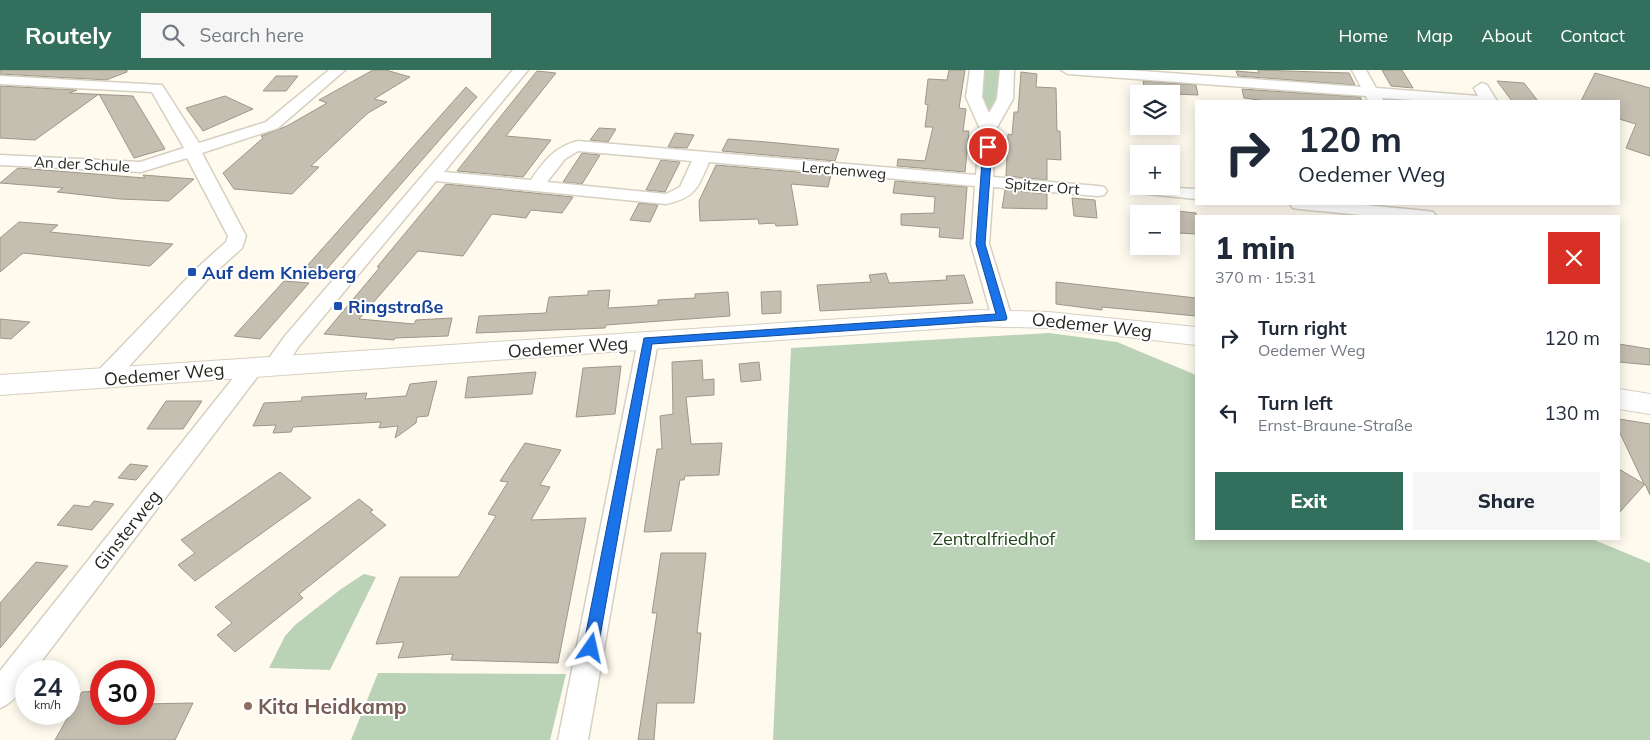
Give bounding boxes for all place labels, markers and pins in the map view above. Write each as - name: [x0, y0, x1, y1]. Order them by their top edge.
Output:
- pin: [967, 126, 1009, 168]
- place label: Auf dem Knieberg: [202, 261, 356, 284]
- marker: Auf dem Knieberg: [186, 266, 198, 278]
- place label: Ringstraße: [348, 295, 443, 318]
- marker: Ringstraße: [332, 300, 344, 312]
- place label: Kita Heidkamp: [258, 693, 407, 719]
- marker: Kita Heidkamp: [242, 700, 254, 712]

